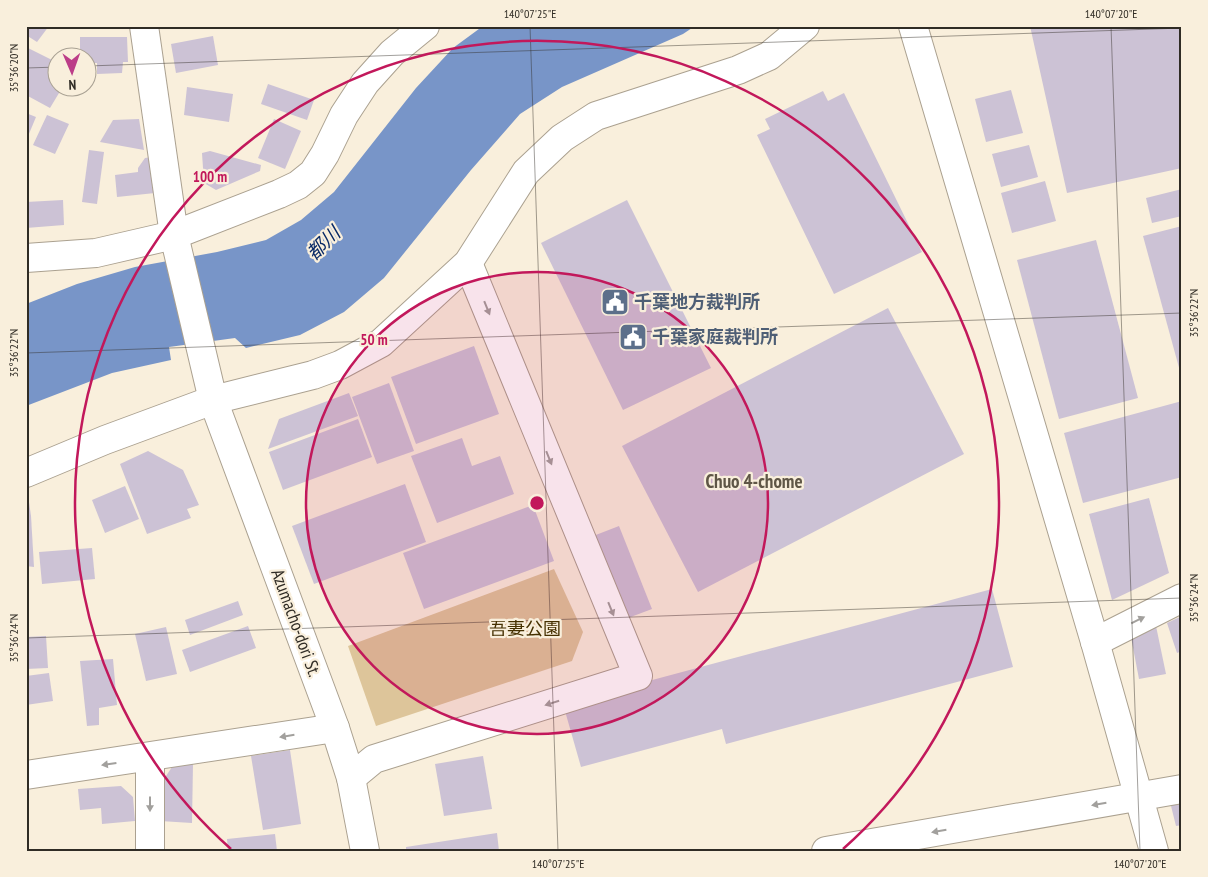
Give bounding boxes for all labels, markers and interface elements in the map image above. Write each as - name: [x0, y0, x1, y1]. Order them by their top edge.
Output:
- text: 140°07'25"E: [504, 6, 556, 21]
- text: 140°07'20"E: [1085, 6, 1137, 21]
- text: 35°36'20"N: [6, 44, 21, 92]
- north arrow: [48, 48, 98, 98]
- text: N: [68, 76, 77, 94]
- text: 100 m: [193, 167, 227, 186]
- water label: 都川: [301, 220, 346, 265]
- public building icon: 千葉地方裁判所: [600, 287, 630, 317]
- text: 35°36'22"N: [1186, 289, 1201, 337]
- place label: 千葉地方裁判所: [634, 290, 760, 313]
- one-way arrow: [483, 301, 491, 316]
- public building icon: 千葉家庭裁判所: [618, 322, 648, 352]
- place label: 千葉家庭裁判所: [652, 325, 778, 348]
- text: 35°36'22"N: [6, 329, 21, 377]
- text: 50 m: [360, 330, 388, 349]
- one-way arrow: [545, 451, 553, 465]
- district label: Chuo 4-chome: [705, 469, 803, 493]
- centre of rings: [528, 494, 546, 512]
- street label: Azumacho-dori St.: [266, 566, 327, 680]
- text: 35°36'24"N: [1186, 574, 1201, 622]
- one-way arrow: [607, 601, 615, 616]
- text: 35°36'24"N: [6, 614, 21, 662]
- one-way arrow: [1131, 616, 1145, 624]
- park label: 吾妻公園: [489, 617, 561, 640]
- one-way arrow: [545, 699, 560, 707]
- one-way arrow: [278, 732, 294, 740]
- one-way arrow: [101, 760, 117, 768]
- one-way arrow: [146, 797, 154, 813]
- one-way arrow: [1091, 800, 1107, 808]
- one-way arrow: [931, 828, 947, 836]
- text: 140°07'25"E: [532, 856, 584, 871]
- text: 140°07'20"E: [1114, 856, 1166, 871]

